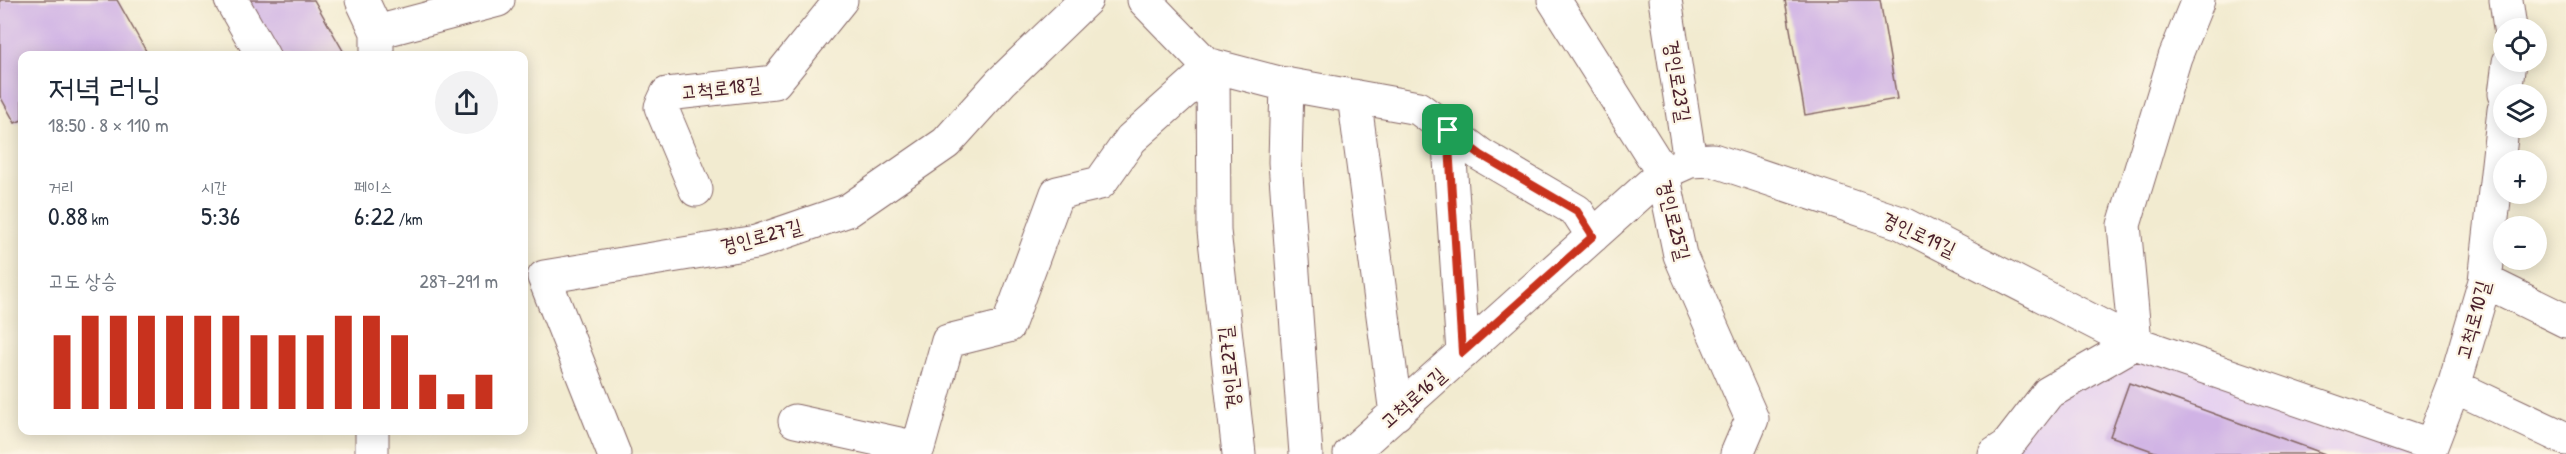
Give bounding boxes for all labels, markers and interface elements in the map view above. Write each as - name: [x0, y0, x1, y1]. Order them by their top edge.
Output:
- map controls: [2493, 18, 2547, 270]
- button: locate: [2493, 18, 2547, 72]
- street label: 경인로23길: [1659, 38, 1698, 124]
- text: 저녁 러닝: [48, 66, 162, 110]
- street label: 고척로18길: [680, 70, 762, 105]
- button: share: [435, 71, 498, 134]
- button: layers: [2493, 84, 2547, 138]
- pin: [1422, 104, 1473, 155]
- text: 18:50 · 8 × 110 m: [48, 111, 169, 138]
- icon: arrive: [1431, 113, 1464, 146]
- button: +: [2493, 150, 2547, 204]
- text: 거리: [48, 176, 74, 198]
- text: 시간: [201, 176, 227, 198]
- text: 페이스: [354, 176, 393, 198]
- street label: 경인로25길: [1651, 177, 1698, 263]
- text: 0.88: [48, 198, 88, 233]
- text: 5:36: [201, 198, 240, 233]
- text: 6:22: [354, 198, 395, 233]
- street label: 경인로19길: [1878, 205, 1961, 262]
- text: km: [88, 208, 109, 230]
- text: /km: [395, 208, 423, 230]
- street label: 경인로27길: [717, 212, 805, 259]
- button: −: [2493, 216, 2547, 270]
- text: 고도 상승: [48, 267, 117, 294]
- text: 287–291 m: [420, 267, 498, 294]
- street label: 고척로10길: [2449, 277, 2496, 362]
- street label: 경인로27길: [1211, 325, 1246, 411]
- street label: 고척로16길: [1374, 361, 1451, 434]

